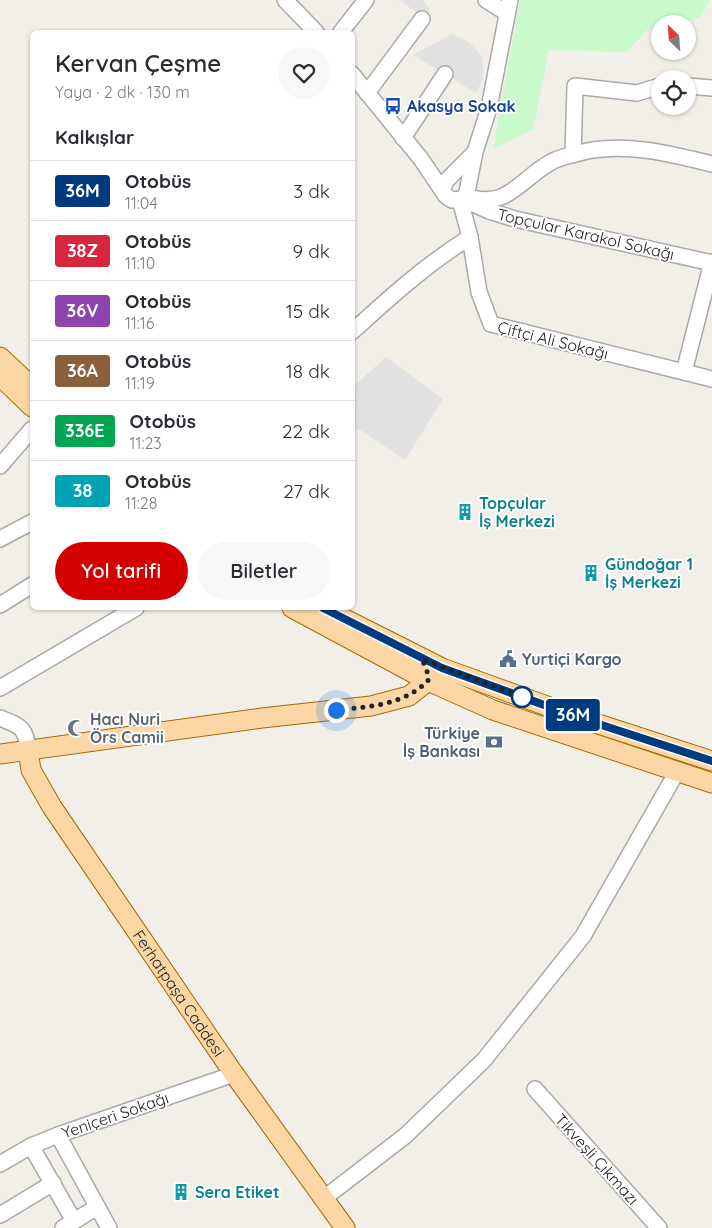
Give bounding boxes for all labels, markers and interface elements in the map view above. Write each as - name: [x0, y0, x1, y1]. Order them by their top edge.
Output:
- north arrow: [651, 15, 696, 60]
- map controls: [651, 15, 696, 115]
- button: heart: [278, 47, 330, 99]
- text: Kervan Çeşme: [55, 48, 221, 78]
- button: locate: [651, 70, 696, 115]
- text: Yaya · 2 dk · 130 m: [55, 82, 190, 102]
- bus stop icon: Akasya Sokak: [383, 96, 403, 116]
- place label: Akasya Sokak: [407, 96, 516, 116]
- text: Kalkışlar: [55, 125, 134, 149]
- text: Otobüs: [125, 169, 191, 193]
- text: 36M: [65, 179, 100, 202]
- text: 3 dk: [293, 179, 330, 203]
- text: 11:04: [125, 193, 158, 213]
- street label: Topçular Karakol Sokağı: [496, 204, 676, 264]
- text: Otobüs: [125, 229, 191, 253]
- text: 38Z: [67, 239, 98, 262]
- text: 9 dk: [293, 239, 330, 263]
- text: 11:10: [125, 253, 155, 273]
- text: Otobüs: [125, 289, 191, 313]
- text: 36V: [67, 299, 98, 322]
- text: 15 dk: [286, 299, 330, 323]
- text: 11:16: [125, 313, 154, 333]
- street label: Çiftçi Ali Sokağı: [496, 317, 610, 363]
- text: Otobüs: [125, 349, 191, 373]
- text: 36A: [67, 359, 98, 382]
- text: 18 dk: [286, 359, 330, 383]
- text: 11:19: [125, 373, 155, 393]
- text: Otobüs: [130, 409, 196, 433]
- text: 336E: [65, 419, 105, 442]
- text: 22 dk: [282, 419, 330, 443]
- text: 11:23: [130, 433, 162, 453]
- text: Otobüs: [125, 469, 191, 493]
- text: 38: [73, 479, 92, 502]
- text: 27 dk: [283, 479, 330, 503]
- text: 11:28: [125, 493, 157, 513]
- place label: Topçular İş Merkezi: [479, 493, 555, 531]
- building icon: Topçular İş Merkezi: [455, 502, 475, 522]
- button: Yol tarifi: [55, 542, 188, 600]
- button: Biletler: [198, 542, 330, 600]
- place label: Gündoğar 1 İş Merkezi: [605, 554, 693, 592]
- building icon: Gündoğar 1 İş Merkezi: [581, 563, 601, 583]
- public building icon: Yurtiçi Kargo: [498, 649, 518, 669]
- place label: Yurtiçi Kargo: [522, 649, 622, 669]
- unlabelled marker: [511, 686, 533, 708]
- your location: [324, 698, 349, 723]
- line badge: 36M: [544, 699, 602, 731]
- text: 36M: [556, 703, 590, 726]
- place label: Hacı Nuri Örs Camii: [90, 709, 164, 747]
- mosque icon: Hacı Nuri Örs Camii: [66, 718, 86, 738]
- place label: Türkiye İş Bankası: [403, 723, 480, 761]
- bank icon: Türkiye İş Bankası: [484, 732, 504, 752]
- street label: Ferhatpaşa Caddesi: [129, 926, 229, 1060]
- street label: Yeniçeri Sokağı: [59, 1087, 171, 1143]
- street label: Tikveşli Çıkmazı: [551, 1109, 643, 1209]
- building icon: Sera Etiket: [171, 1182, 191, 1202]
- place label: Sera Etiket: [195, 1182, 279, 1202]

